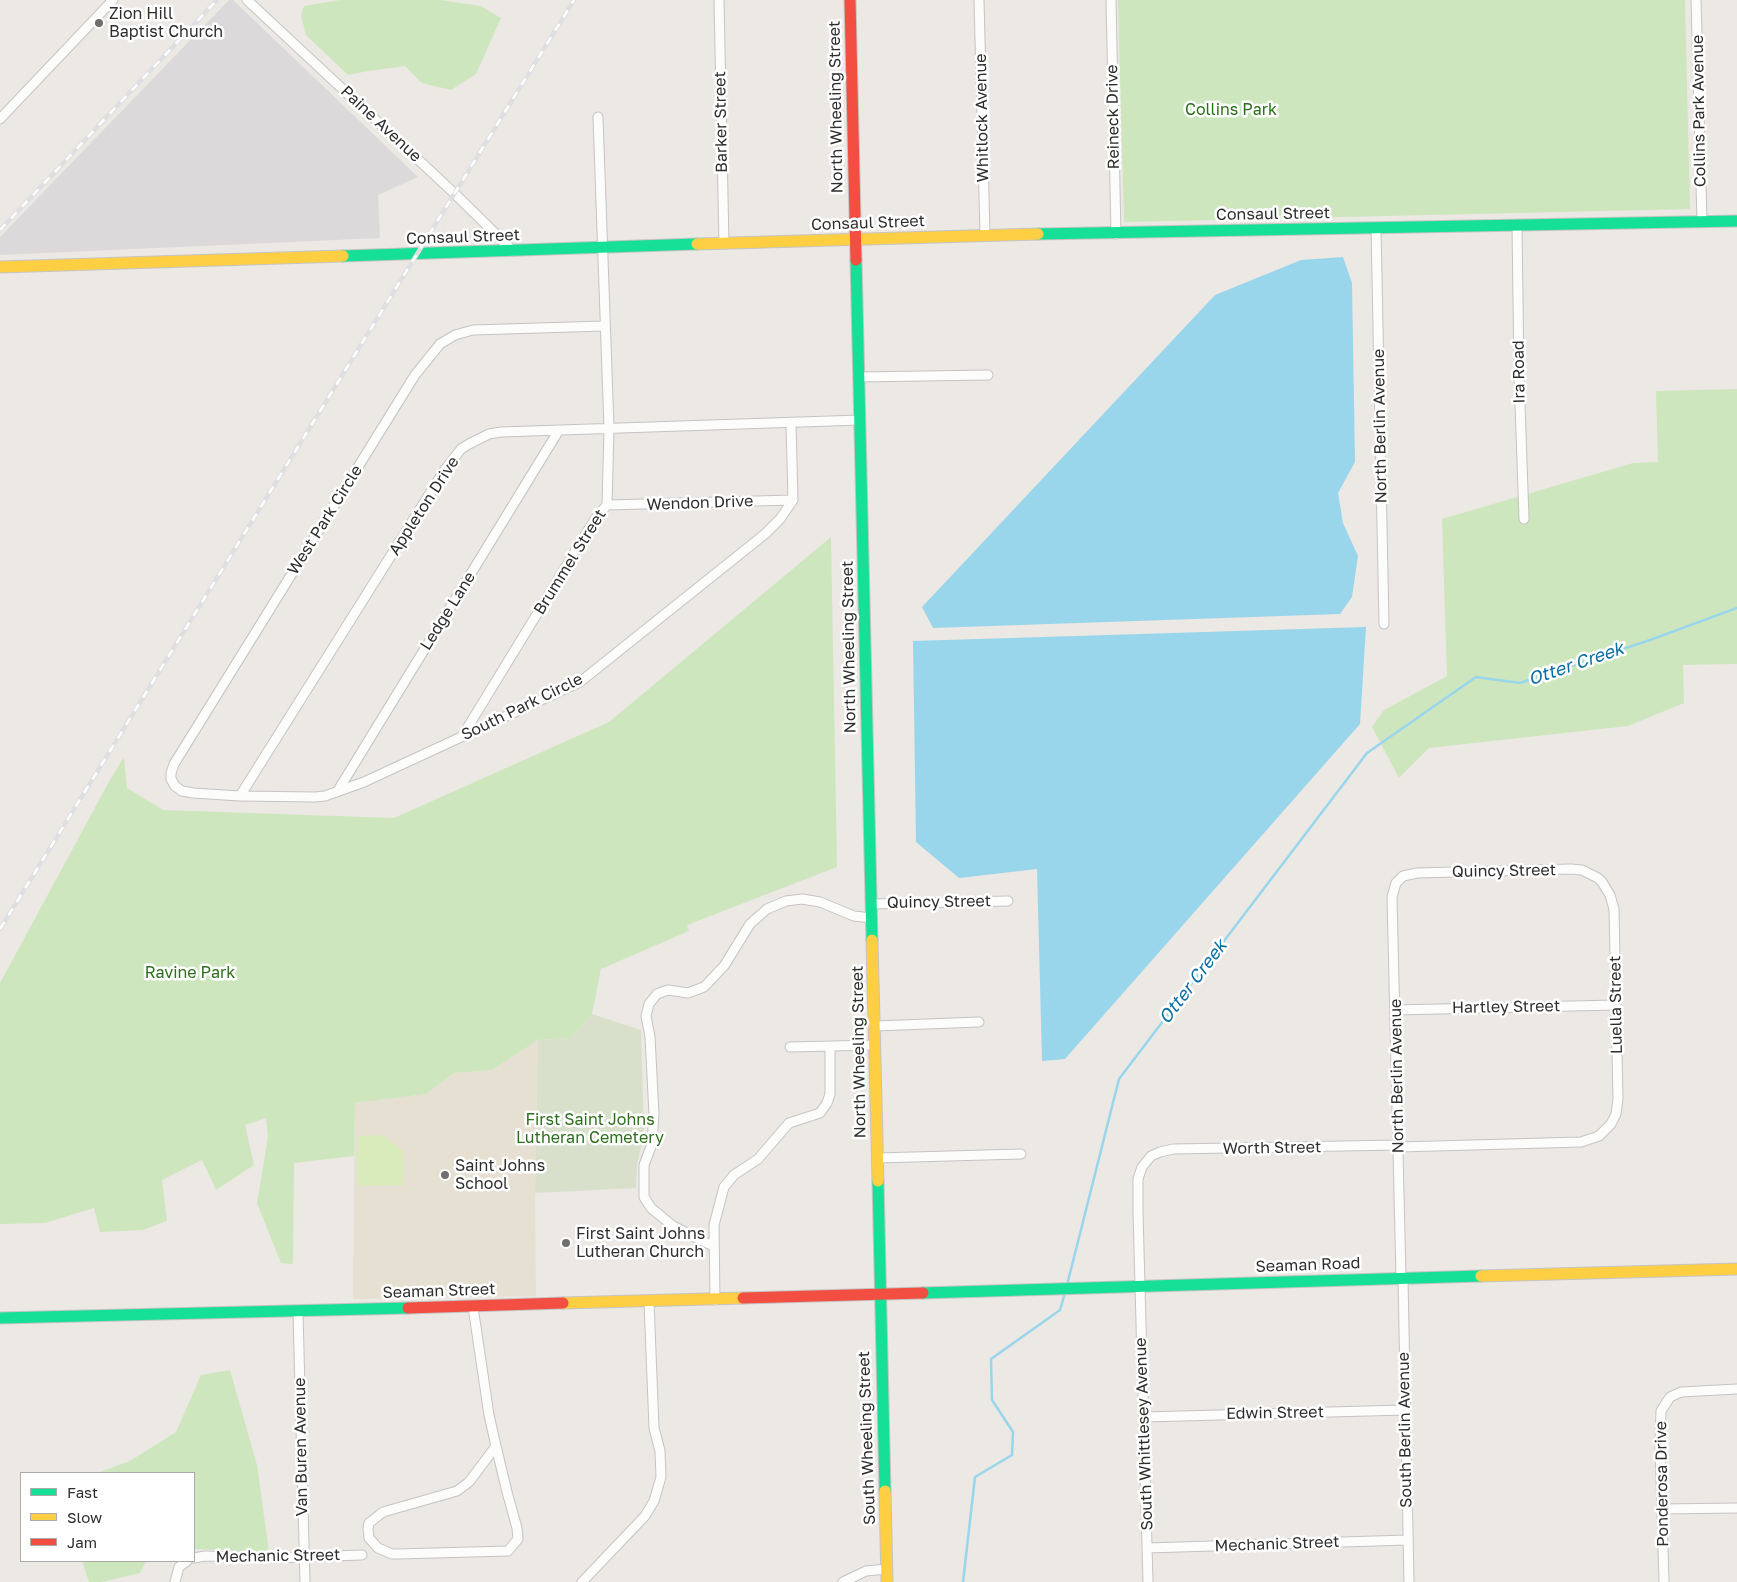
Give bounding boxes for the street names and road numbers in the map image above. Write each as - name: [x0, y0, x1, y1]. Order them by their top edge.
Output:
- street label: North Wheeling Street: [825, 20, 847, 194]
- street label: Collins Park Avenue: [1688, 35, 1710, 187]
- street label: Whitlock Avenue: [971, 53, 993, 183]
- street label: Reineck Drive: [1102, 64, 1124, 170]
- street label: Barker Street: [711, 71, 731, 173]
- street label: Paine Avenue: [337, 82, 425, 166]
- street label: Consaul Street: [1216, 203, 1330, 225]
- street label: Consaul Street: [811, 211, 925, 235]
- street label: Consaul Street: [406, 225, 520, 249]
- street label: Ira Road: [1509, 340, 1529, 404]
- street label: North Berlin Avenue: [1369, 349, 1391, 503]
- street label: Appleton Drive: [385, 453, 463, 559]
- street label: West Park Circle: [284, 462, 366, 578]
- street label: Wendon Drive: [646, 492, 754, 514]
- street label: Brummel Street: [530, 506, 610, 618]
- street label: North Wheeling Street: [838, 560, 860, 734]
- street label: Ledge Lane: [416, 568, 480, 654]
- street label: South Park Circle: [458, 669, 586, 745]
- street label: Quincy Street: [1452, 860, 1556, 882]
- street label: Quincy Street: [887, 891, 991, 913]
- street label: Luella Street: [1606, 956, 1626, 1054]
- street label: North Wheeling Street: [848, 965, 870, 1139]
- street label: Hartley Street: [1452, 996, 1560, 1018]
- street label: North Berlin Avenue: [1386, 999, 1408, 1153]
- street label: Worth Street: [1223, 1138, 1321, 1158]
- street label: Seaman Road: [1255, 1254, 1361, 1276]
- street label: Seaman Street: [382, 1279, 496, 1303]
- street label: South Whittlesey Avenue: [1131, 1337, 1157, 1531]
- street label: South Wheeling Street: [854, 1351, 880, 1525]
- street label: South Berlin Avenue: [1394, 1352, 1416, 1508]
- street label: Van Buren Avenue: [290, 1377, 312, 1517]
- street label: Edwin Street: [1226, 1403, 1324, 1423]
- street label: Ponderosa Drive: [1651, 1421, 1673, 1547]
- street label: Mechanic Street: [1214, 1532, 1340, 1556]
- street label: Mechanic Street: [215, 1545, 341, 1567]

